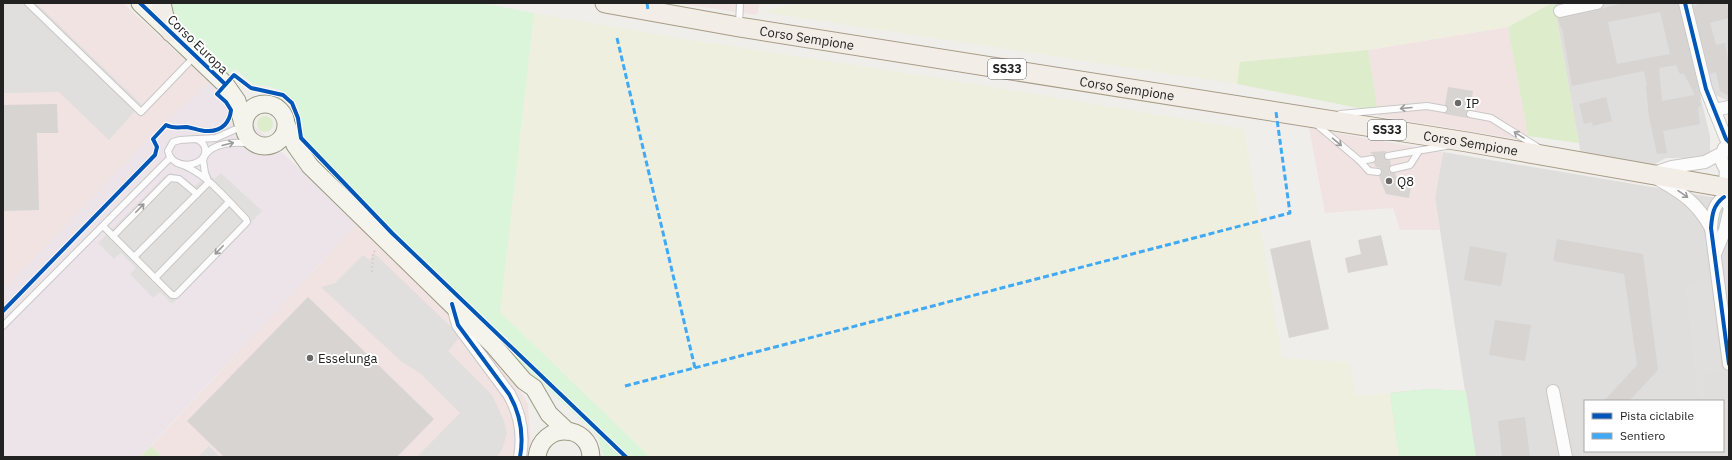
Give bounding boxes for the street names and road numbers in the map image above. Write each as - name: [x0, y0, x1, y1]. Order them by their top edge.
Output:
- street label: Corso Europa: [164, 11, 232, 78]
- street label: Corso Sempione: [758, 22, 855, 54]
- road number: SS33: [988, 59, 1026, 79]
- street label: Corso Sempione: [1078, 73, 1175, 105]
- road number: SS33: [1368, 120, 1406, 140]
- street label: Corso Sempione: [1422, 127, 1519, 160]

